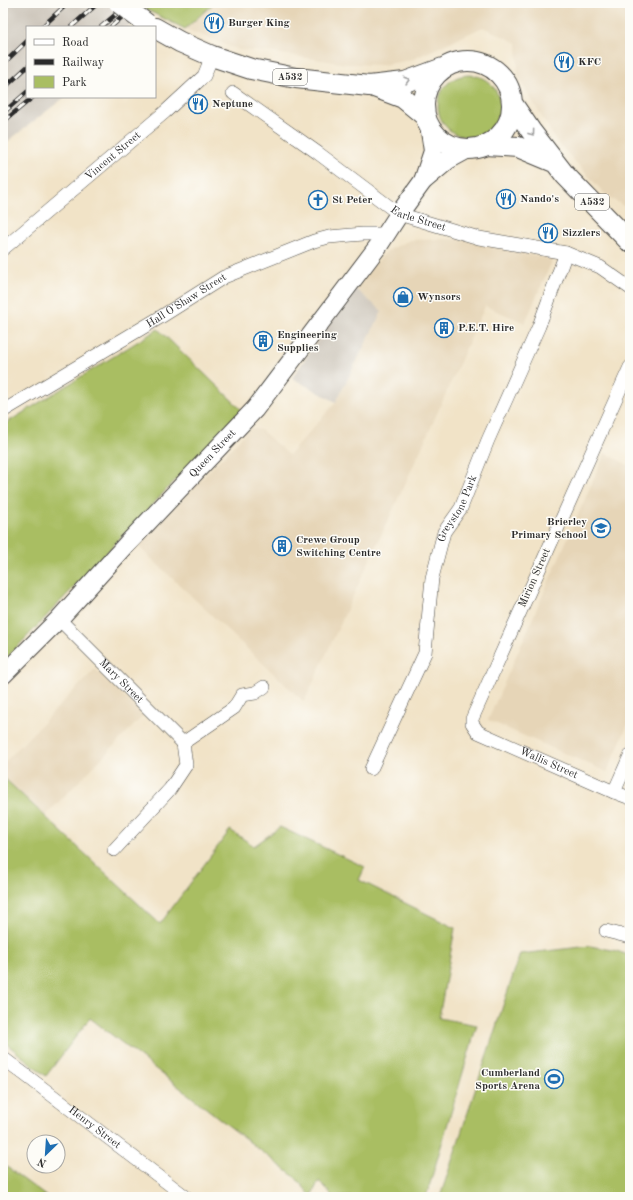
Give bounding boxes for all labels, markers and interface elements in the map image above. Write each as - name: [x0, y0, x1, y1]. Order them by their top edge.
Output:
- restaurant icon: Burger King: [203, 12, 225, 34]
- place label: Burger King: [228, 18, 290, 29]
- legend: [26, 26, 156, 98]
- text: Road: [62, 37, 89, 49]
- restaurant icon: KFC: [553, 51, 575, 73]
- text: Railway: [62, 57, 105, 69]
- place label: KFC: [578, 57, 601, 68]
- road number: A532: [273, 69, 307, 85]
- one-way arrow: [403, 76, 410, 85]
- text: Park: [62, 77, 87, 89]
- restaurant icon: Neptune: [187, 93, 209, 115]
- place label: Neptune: [212, 99, 253, 110]
- one-way arrow: [527, 128, 534, 135]
- street label: Vincent Street: [83, 129, 143, 182]
- restaurant icon: Nando's: [495, 188, 517, 210]
- church icon: St Peter: [307, 189, 329, 211]
- place label: Nando's: [520, 194, 559, 205]
- road number: A532: [575, 194, 609, 210]
- place label: St Peter: [332, 195, 372, 206]
- street label: Earle Street: [388, 204, 447, 233]
- restaurant icon: Sizzlers: [537, 222, 559, 244]
- place label: Sizzlers: [562, 228, 601, 239]
- street label: Hall O'Shaw Street: [144, 271, 228, 330]
- shop icon: Wynsors: [392, 286, 414, 308]
- place label: Wynsors: [417, 292, 461, 303]
- building icon: P.E.T. Hire: [433, 317, 455, 339]
- place label: P.E.T. Hire: [458, 323, 514, 334]
- building icon: Engineering Supplies: [252, 330, 274, 352]
- place label: Engineering Supplies: [277, 330, 337, 354]
- street label: Queen Street: [187, 427, 238, 480]
- street label: Greystone Park: [436, 473, 479, 543]
- place label: Brierley Primary School: [511, 517, 588, 541]
- school or university icon: Brierley Primary School: [590, 517, 612, 539]
- building icon: Crewe Group Switching Centre: [271, 535, 293, 557]
- place label: Crewe Group Switching Centre: [296, 535, 381, 559]
- street label: Mirion Street: [517, 547, 553, 609]
- street label: Mary Street: [97, 657, 145, 705]
- street label: Wallis Street: [518, 746, 580, 781]
- place label: Cumberland Sports Arena: [475, 1068, 540, 1092]
- sports icon: Cumberland Sports Arena: [543, 1068, 565, 1090]
- street label: Henry Street: [66, 1104, 123, 1151]
- north arrow: [26, 1134, 66, 1174]
- text: N: [36, 1155, 49, 1168]

